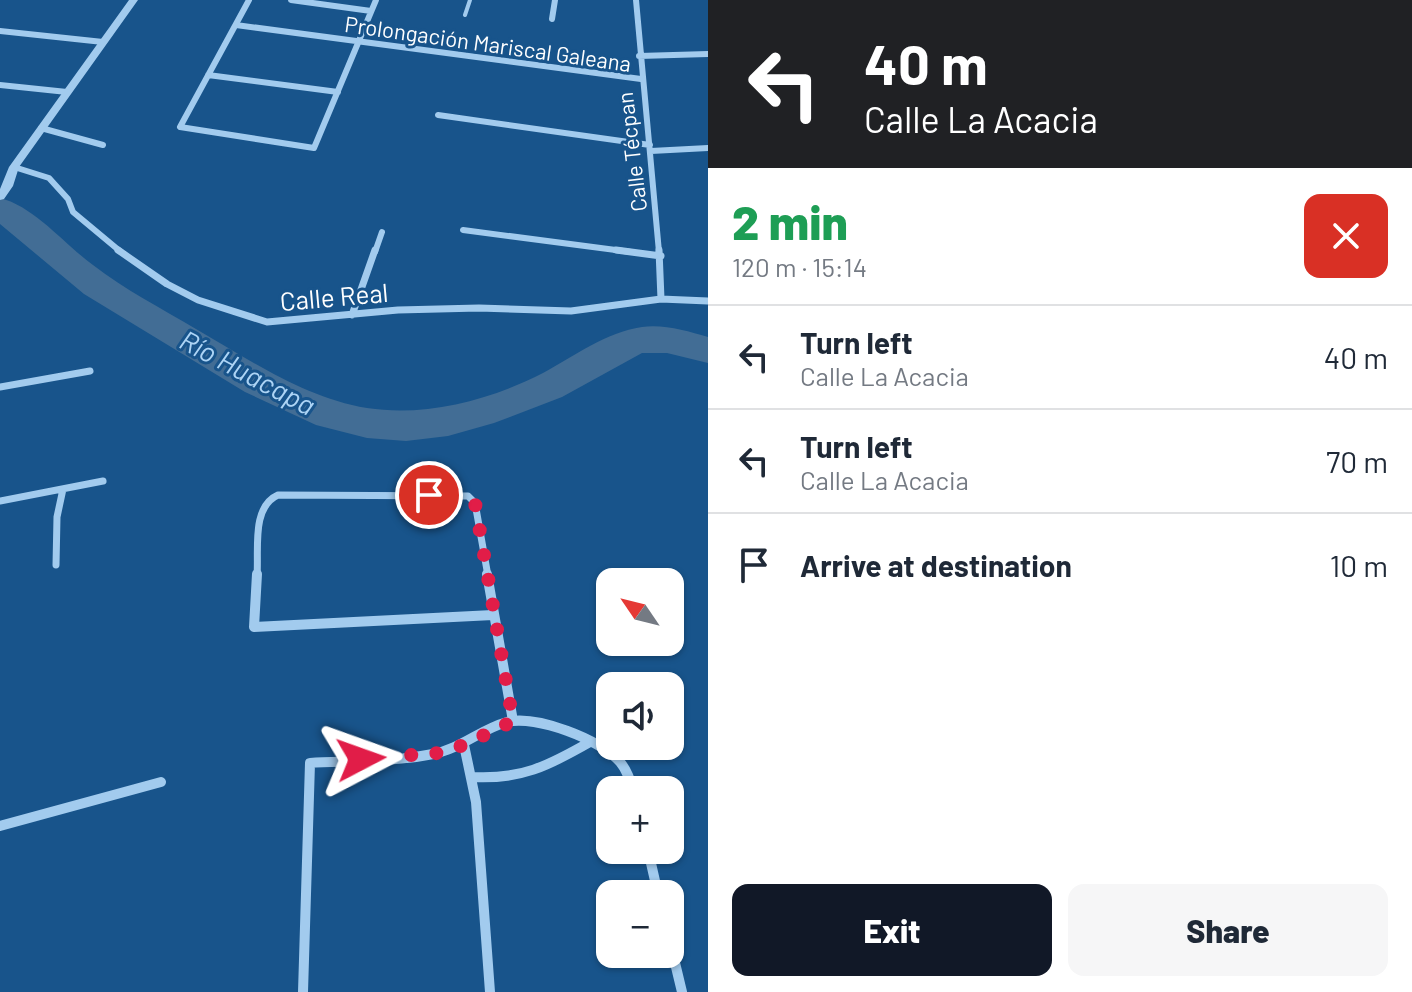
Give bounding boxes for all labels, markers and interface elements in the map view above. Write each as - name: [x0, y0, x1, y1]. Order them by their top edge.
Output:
- street label: Prolongación Mariscal Galeana: [343, 10, 633, 76]
- text: 40 m: [864, 29, 988, 96]
- icon: left: [732, 32, 836, 136]
- street label: Calle Técpan: [611, 91, 651, 213]
- text: Calle La Acacia: [864, 97, 1098, 140]
- text: 2 min: [732, 192, 848, 250]
- button: close: [1304, 194, 1388, 278]
- text: 120 m · 15:14: [732, 251, 867, 282]
- street label: Calle Real: [278, 276, 390, 316]
- water label: Río Huacapa: [174, 322, 322, 422]
- text: Turn left: [800, 324, 913, 360]
- icon: left: [732, 335, 776, 379]
- text: 40 m: [1324, 339, 1388, 375]
- text: Calle La Acacia: [800, 360, 969, 391]
- text: Turn left: [800, 428, 913, 464]
- icon: left: [732, 439, 776, 483]
- text: 70 m: [1326, 443, 1388, 479]
- pin: [395, 461, 463, 529]
- text: Calle La Acacia: [800, 464, 969, 495]
- icon: arrive: [407, 473, 451, 517]
- icon: arrive: [732, 543, 776, 587]
- text: Arrive at destination: [800, 547, 1072, 583]
- text: 10 m: [1330, 547, 1388, 583]
- north arrow: [596, 568, 684, 656]
- map controls: [596, 568, 684, 968]
- button: sound: [596, 672, 684, 760]
- position arrow: [319, 717, 403, 801]
- button: +: [596, 776, 684, 864]
- button: −: [596, 880, 684, 968]
- button: Exit: [732, 884, 1052, 976]
- button: Share: [1068, 884, 1388, 976]

